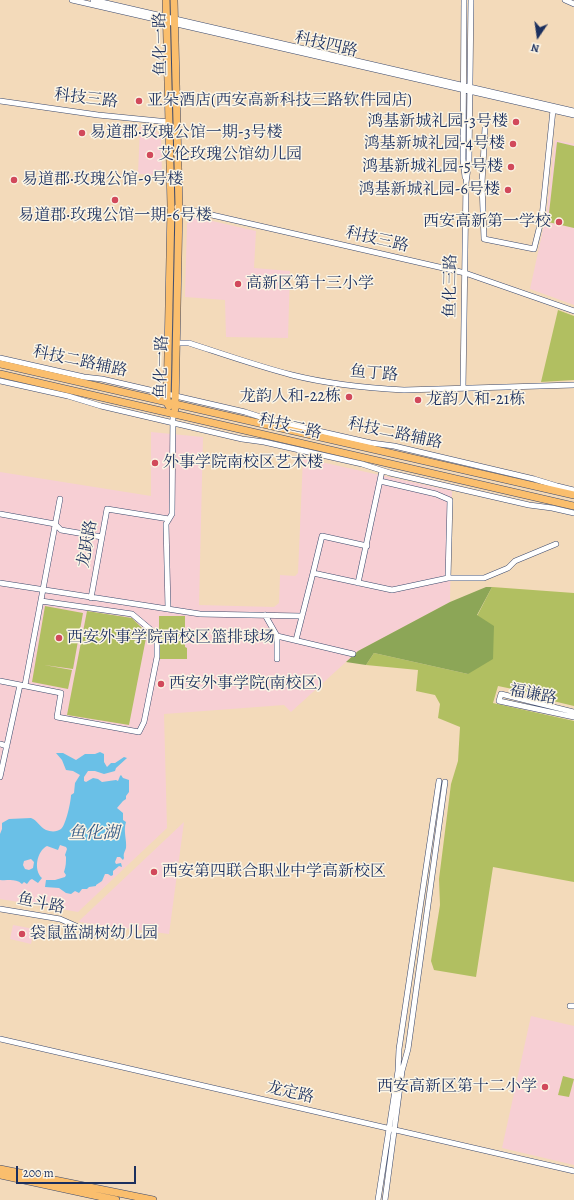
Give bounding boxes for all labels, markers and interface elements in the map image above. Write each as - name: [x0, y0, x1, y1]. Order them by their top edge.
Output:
- street label: 鱼化一路: [151, 12, 171, 76]
- north arrow: [518, 16, 558, 56]
- street label: 科技四路: [293, 28, 359, 62]
- text: N: [530, 40, 541, 56]
- street label: 科技三路: [53, 86, 119, 112]
- place label: 亚朵酒店(西安高新科技三路软件园店): [147, 91, 412, 111]
- marker: 亚朵酒店(西安高新科技三路软件园店): [134, 96, 144, 106]
- place label: 鸿基新城礼园-3号楼: [367, 112, 508, 132]
- marker: 鸿基新城礼园-3号楼: [511, 117, 521, 127]
- place label: 易道郡·玫瑰公馆一期-3号楼: [90, 123, 283, 143]
- marker: 易道郡·玫瑰公馆一期-3号楼: [77, 128, 87, 138]
- place label: 鸿基新城礼园-4号楼: [364, 134, 505, 154]
- marker: 鸿基新城礼园-4号楼: [508, 139, 518, 149]
- place label: 艾伦玫瑰公馆幼儿园: [158, 145, 302, 165]
- marker: 艾伦玫瑰公馆幼儿园: [145, 150, 155, 160]
- place label: 鸿基新城礼园-5号楼: [362, 157, 503, 177]
- marker: 鸿基新城礼园-5号楼: [506, 162, 516, 172]
- place label: 易道郡·玫瑰公馆-9号楼: [22, 170, 183, 190]
- marker: 易道郡·玫瑰公馆-9号楼: [9, 175, 19, 185]
- place label: 鸿基新城礼园-6号楼: [359, 180, 500, 200]
- marker: 鸿基新城礼园-6号楼: [503, 185, 513, 195]
- marker: 易道郡·玫瑰公馆一期-6号楼: [110, 195, 120, 205]
- place label: 易道郡·玫瑰公馆一期-6号楼: [18, 206, 212, 226]
- place label: 西安高新第一学校: [423, 212, 551, 232]
- marker: 西安高新第一学校: [554, 217, 564, 227]
- street label: 科技三路: [344, 223, 410, 257]
- street label: 鱼化三路: [441, 254, 461, 318]
- place label: 高新区第十三小学: [246, 274, 374, 294]
- marker: 高新区第十三小学: [233, 279, 243, 289]
- street label: 鱼化一路: [151, 335, 173, 399]
- street label: 科技二路辅路: [31, 343, 129, 381]
- street label: 鱼丁路: [349, 362, 399, 386]
- place label: 龙韵人和-22栋: [240, 387, 341, 407]
- place label: 龙韵人和-21栋: [426, 390, 525, 410]
- marker: 龙韵人和-22栋: [344, 392, 354, 402]
- marker: 龙韵人和-21栋: [413, 395, 423, 405]
- street label: 科技二路: [257, 410, 323, 444]
- street label: 科技二路辅路: [346, 415, 444, 453]
- place label: 外事学院南校区艺术楼: [163, 453, 323, 473]
- marker: 外事学院南校区艺术楼: [150, 458, 160, 468]
- street label: 龙跃路: [74, 519, 102, 569]
- place label: 西安外事学院南校区篮排球场: [67, 628, 275, 648]
- marker: 西安外事学院南校区篮排球场: [54, 633, 64, 643]
- place label: 西安外事学院(南校区): [169, 674, 322, 694]
- marker: 西安外事学院(南校区): [156, 679, 166, 689]
- street label: 福谦路: [508, 681, 558, 709]
- water label: 鱼化湖: [69, 824, 119, 844]
- place label: 西安第四联合职业中学高新校区: [162, 862, 386, 882]
- marker: 西安第四联合职业中学高新校区: [149, 867, 159, 877]
- street label: 鱼斗路: [16, 890, 66, 918]
- place label: 袋鼠蓝湖树幼儿园: [30, 924, 158, 944]
- marker: 袋鼠蓝湖树幼儿园: [17, 929, 27, 939]
- place label: 西安高新区第十二小学: [377, 1077, 537, 1097]
- street label: 龙定路: [264, 1078, 316, 1108]
- marker: 西安高新区第十二小学: [540, 1082, 550, 1092]
- scale bar: [18, 1158, 138, 1184]
- text: 200 m: [23, 1165, 54, 1181]

